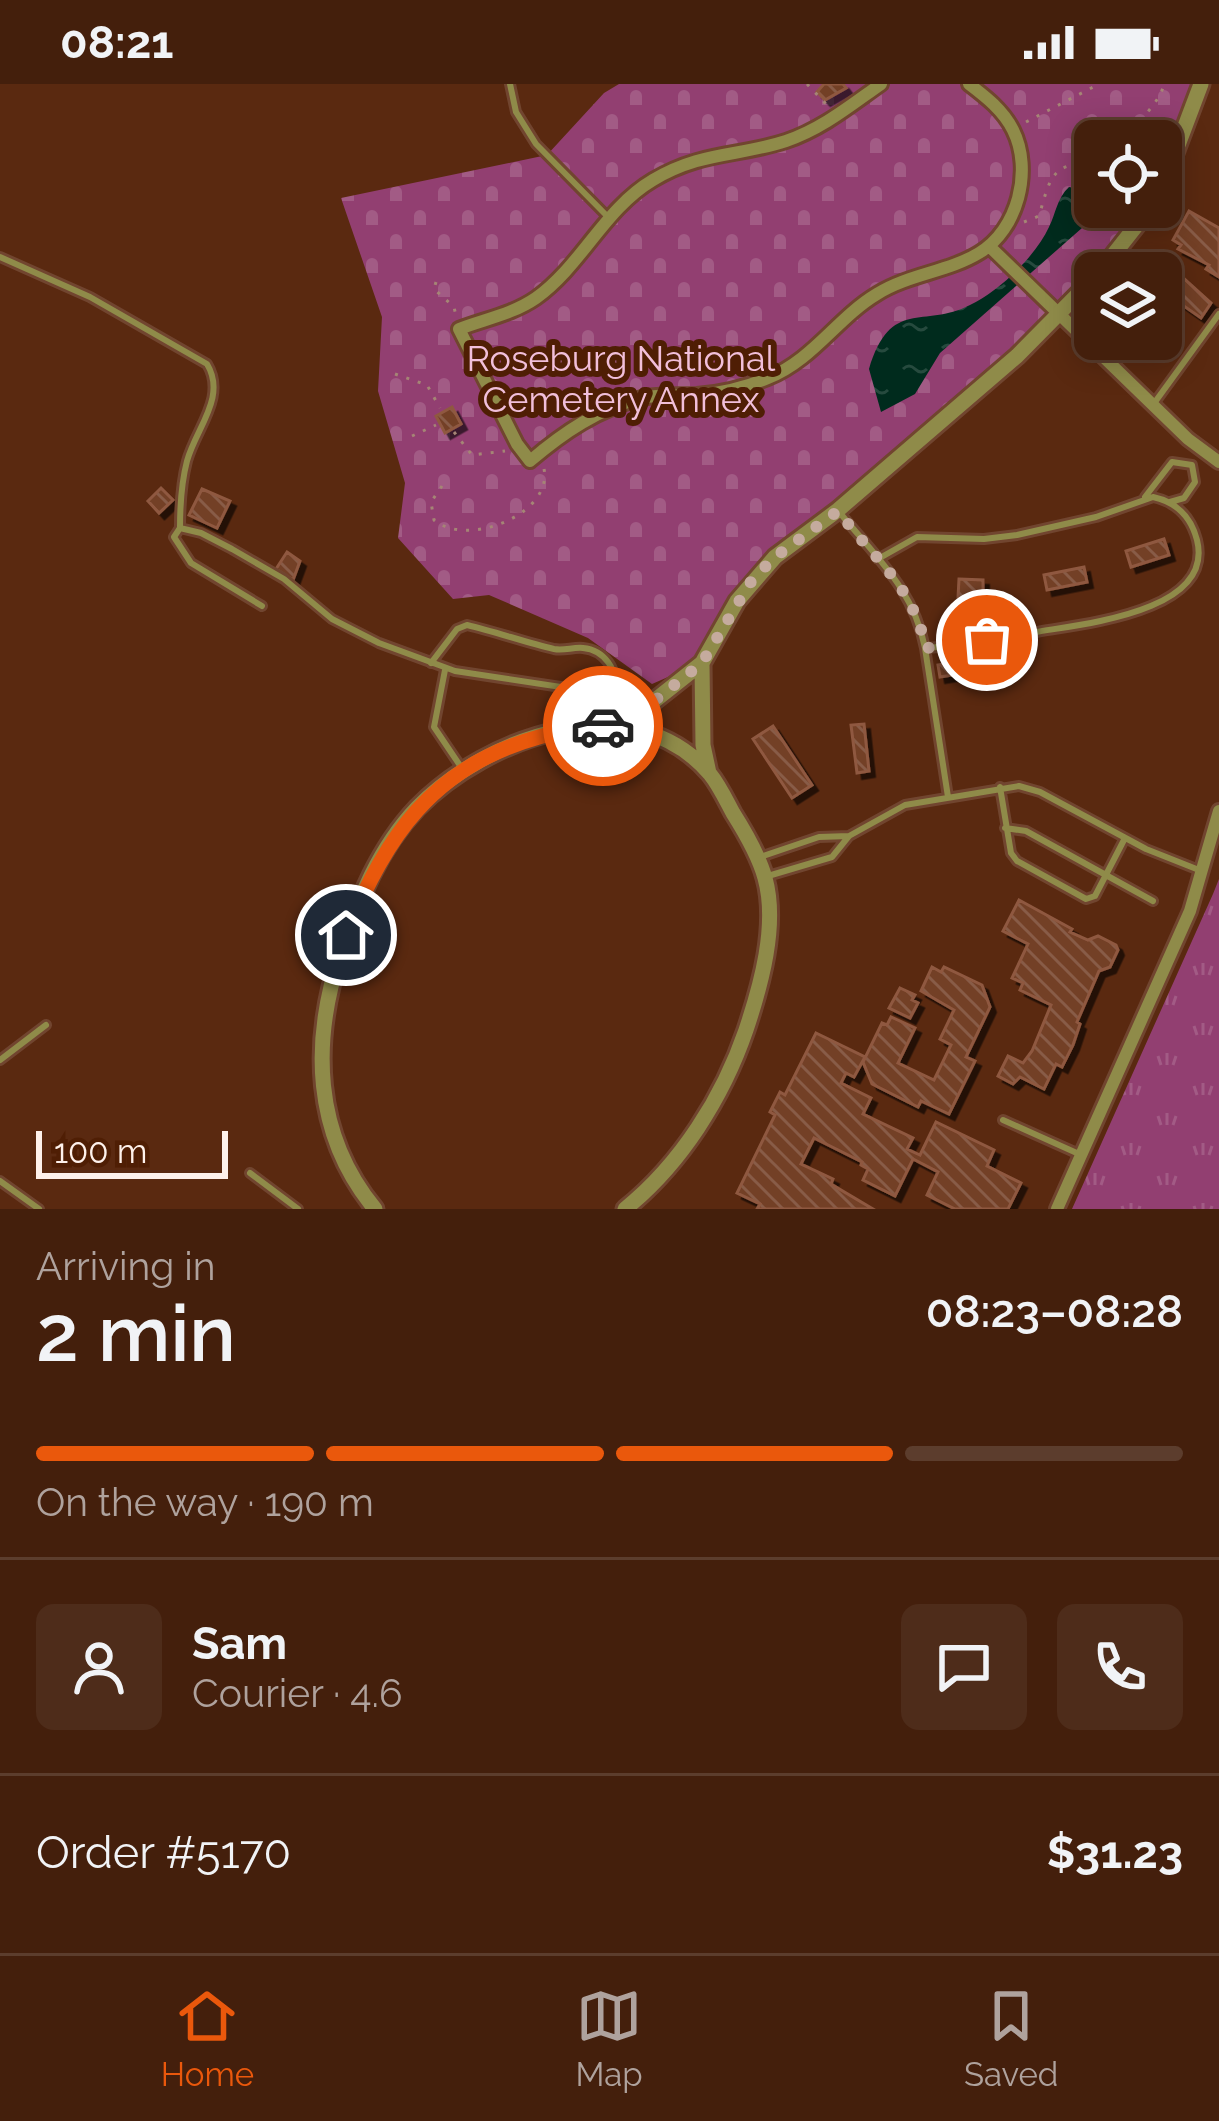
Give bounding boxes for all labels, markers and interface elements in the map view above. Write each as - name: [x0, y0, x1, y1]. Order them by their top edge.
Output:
- text: 08:21: [60, 16, 174, 69]
- map controls: [1074, 120, 1182, 360]
- button: locate: [1074, 120, 1182, 228]
- button: layers: [1074, 252, 1182, 360]
- park label: Roseburg National Cemetery Annex: [467, 337, 776, 420]
- pin: [936, 589, 1038, 691]
- icon: bag: [954, 607, 1020, 673]
- courier: [543, 666, 663, 786]
- icon: car: [570, 693, 636, 759]
- pin: [295, 884, 397, 986]
- icon: home: [313, 902, 379, 968]
- scale bar: [36, 1125, 228, 1178]
- text: 100 m: [54, 1132, 147, 1171]
- text: Arriving in: [36, 1243, 216, 1289]
- text: 08:23–08:28: [926, 1285, 1183, 1338]
- text: 2 min: [36, 1288, 236, 1379]
- text: On the way · 190 m: [36, 1479, 374, 1525]
- button: person: [36, 1604, 162, 1730]
- button: chat: [901, 1604, 1027, 1730]
- button: phone: [1057, 1604, 1183, 1730]
- text: Sam: [192, 1617, 287, 1670]
- text: Courier · 4.6: [192, 1670, 402, 1716]
- text: Order #5170: [36, 1826, 291, 1879]
- text: $31.23: [1047, 1826, 1183, 1879]
- tab: Home: [161, 1983, 254, 2094]
- tab: Map: [575, 1983, 643, 2094]
- tab: Saved: [964, 1983, 1058, 2094]

